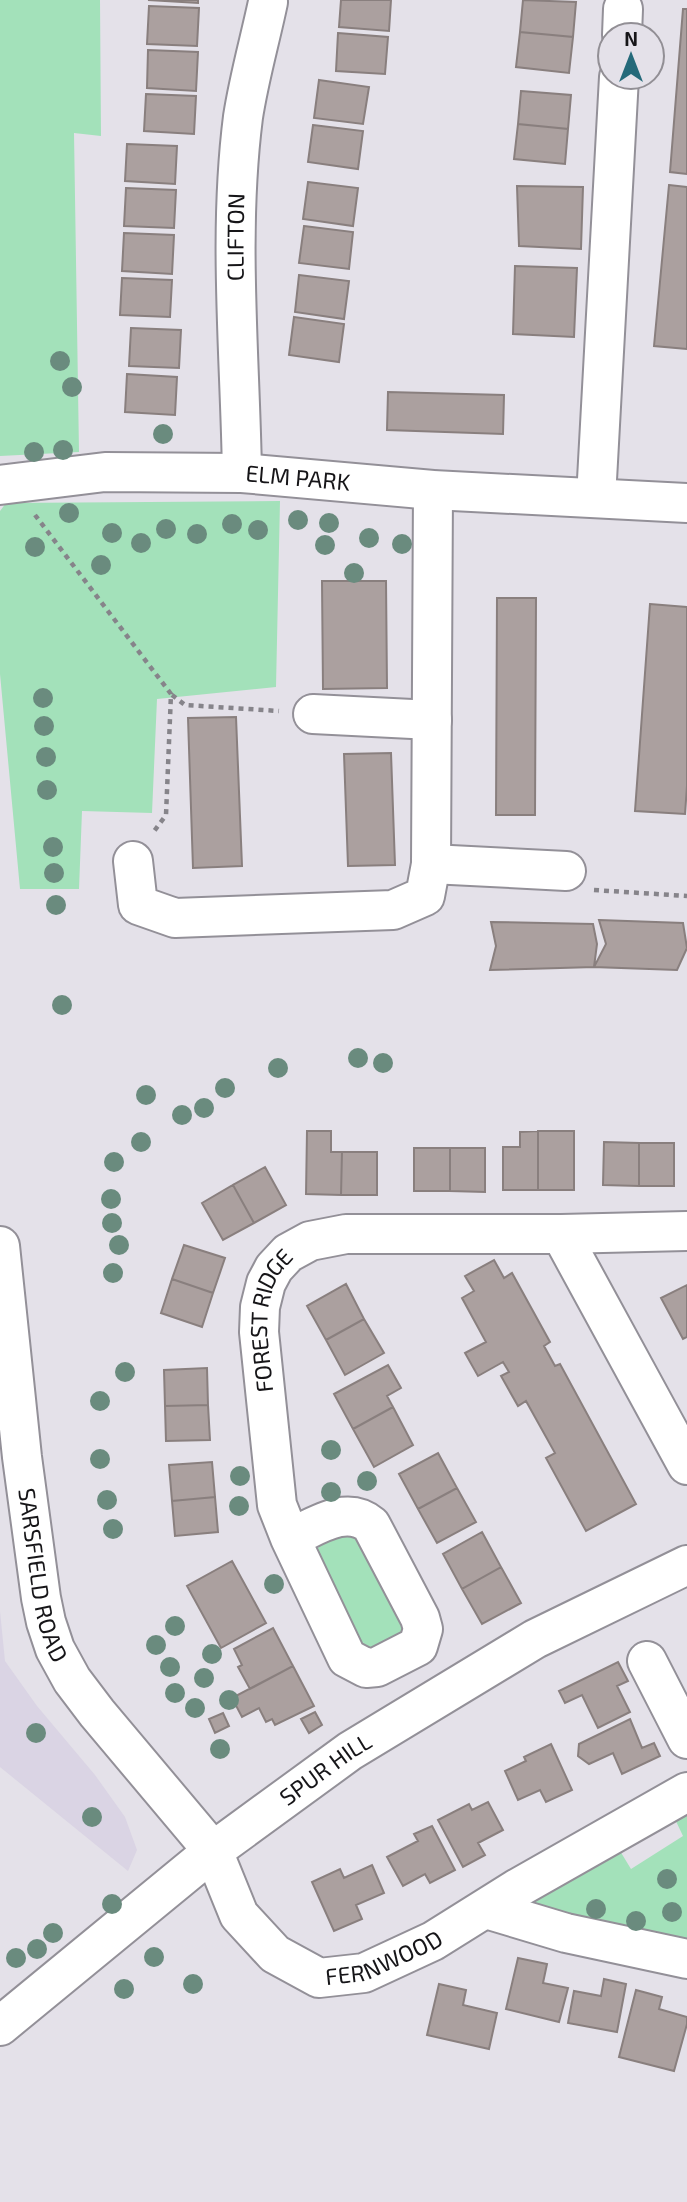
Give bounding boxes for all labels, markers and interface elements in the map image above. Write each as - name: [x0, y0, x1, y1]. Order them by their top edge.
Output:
- north arrow: [596, 21, 666, 91]
- text: N: [624, 27, 638, 50]
- street label: CLIFTON: [221, 193, 250, 281]
- street label: ELM PARK: [245, 458, 352, 496]
- street label: FOREST RIDGE: [244, 1242, 298, 1394]
- street label: SARSFIELD ROAD: [13, 1486, 74, 1667]
- street label: SPUR HILL: [274, 1726, 376, 1811]
- street label: FERNWOOD: [324, 1924, 447, 1990]

